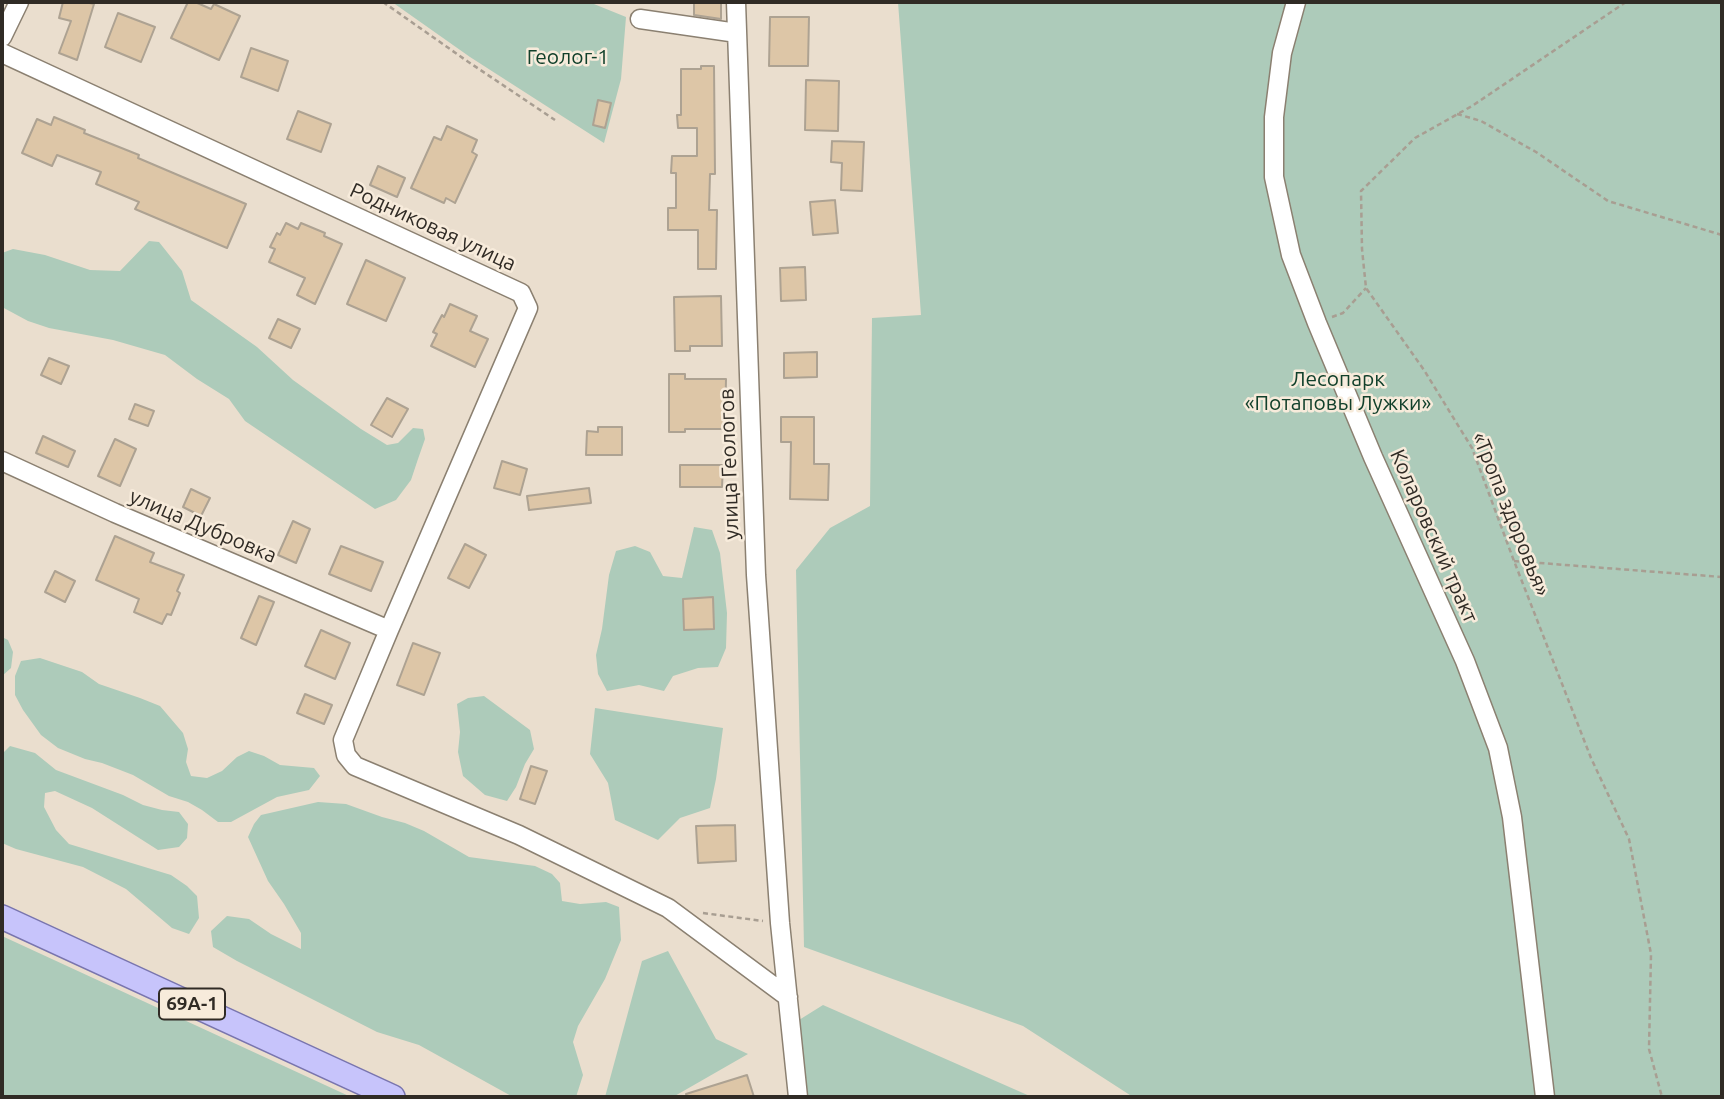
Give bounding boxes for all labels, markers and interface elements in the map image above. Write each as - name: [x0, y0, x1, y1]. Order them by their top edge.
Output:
- park label: Геолог-1: [527, 44, 609, 70]
- street label: Родниковая улица: [346, 177, 520, 277]
- park label: Лесопарк «Потаповы Лужки»: [1245, 366, 1431, 416]
- street label: улица Геологов: [714, 388, 744, 540]
- street label: «Тропа здоровья»: [1467, 428, 1555, 600]
- street label: Коларовский тракт: [1384, 446, 1484, 626]
- street label: улица Дубровка: [126, 484, 280, 568]
- road number: 69А-1: [159, 988, 225, 1020]

